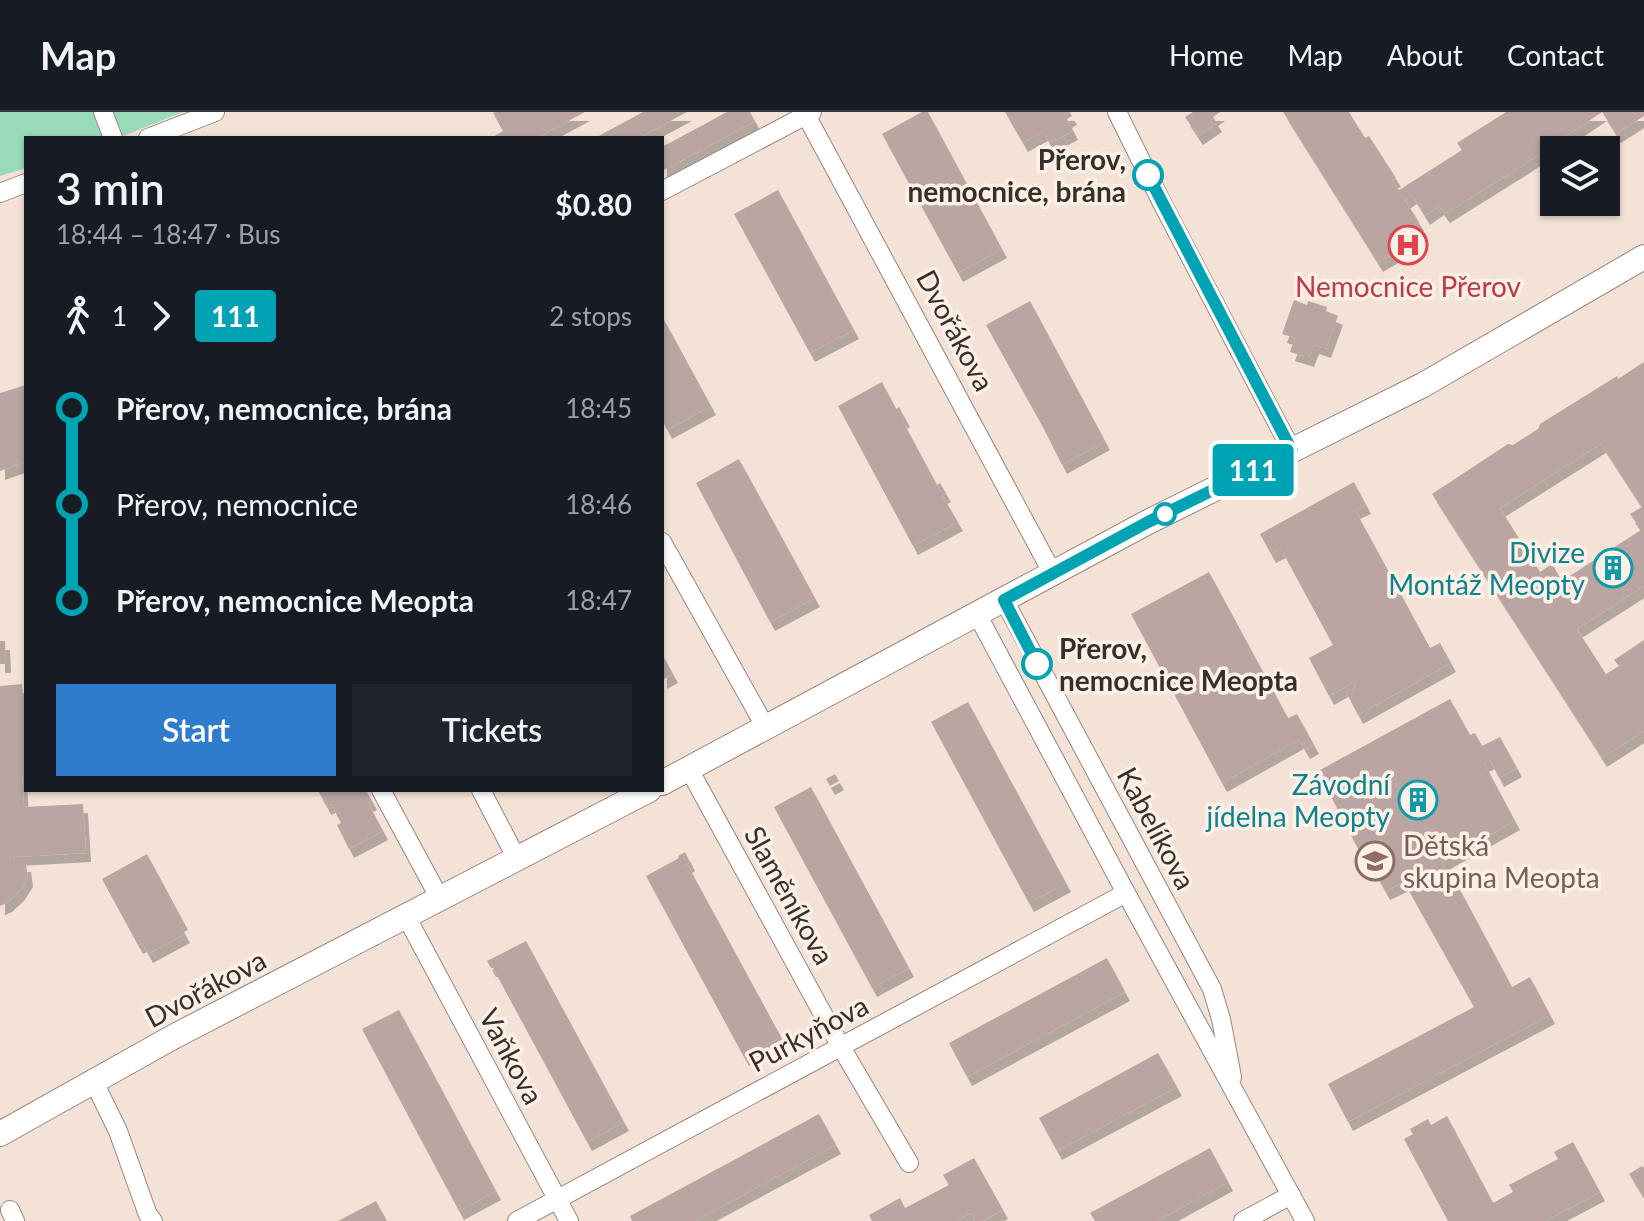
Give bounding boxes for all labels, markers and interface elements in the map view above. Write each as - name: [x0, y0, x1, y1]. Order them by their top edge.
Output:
- text: Map: [40, 32, 116, 78]
- text: Home: [1169, 38, 1244, 72]
- text: Map: [1288, 38, 1343, 72]
- text: About: [1387, 38, 1463, 72]
- text: Contact: [1507, 38, 1604, 72]
- map controls: [1540, 136, 1620, 216]
- button: layers: [1540, 136, 1620, 216]
- place label: Přerov, nemocnice, brána: [907, 142, 1126, 208]
- marker: Přerov, nemocnice, brána: [1133, 160, 1163, 190]
- text: 3 min: [56, 162, 165, 214]
- text: $0.80: [555, 186, 632, 222]
- text: 18:44 – 18:47 · Bus: [56, 218, 280, 250]
- hospital icon: Nemocnice Přerov: [1387, 224, 1429, 266]
- street label: Dvořákova: [910, 264, 1002, 396]
- place label: Nemocnice Přerov: [1295, 269, 1522, 303]
- icon: walk: [56, 294, 100, 338]
- icon: forward: [139, 294, 183, 338]
- text: 111: [211, 299, 260, 333]
- text: 1: [112, 300, 127, 332]
- text: 2 stops: [549, 300, 632, 332]
- text: Přerov, nemocnice, brána: [116, 390, 452, 426]
- text: 18:45: [565, 392, 632, 424]
- line badge: 111: [1207, 444, 1299, 496]
- text: 111: [1229, 453, 1277, 487]
- text: Přerov, nemocnice: [116, 486, 358, 522]
- text: 18:46: [565, 488, 632, 520]
- unlabelled marker: [1154, 503, 1176, 525]
- place label: Divize Montáž Meopty: [1388, 535, 1586, 601]
- building icon: Divize Montáž Meopty: [1592, 547, 1634, 589]
- text: Přerov, nemocnice Meopta: [116, 582, 474, 618]
- text: 18:47: [565, 584, 632, 616]
- place label: Přerov, nemocnice Meopta: [1059, 631, 1298, 697]
- marker: Přerov, nemocnice Meopta: [1022, 649, 1052, 679]
- button: Start: [56, 684, 336, 776]
- button: Tickets: [352, 684, 632, 776]
- street label: Kabelíkova: [1111, 761, 1203, 895]
- place label: Závodní jídelna Meopty: [1206, 767, 1391, 833]
- building icon: Závodní jídelna Meopty: [1397, 779, 1439, 821]
- street label: Slaměníkova: [738, 820, 842, 970]
- place label: Dětská skupina Meopta: [1403, 828, 1600, 894]
- school or university icon: Dětská skupina Meopta: [1354, 840, 1396, 882]
- street label: Dvořákova: [139, 942, 271, 1034]
- street label: Purkyňova: [742, 987, 874, 1079]
- street label: Vaňkova: [473, 1002, 551, 1110]

